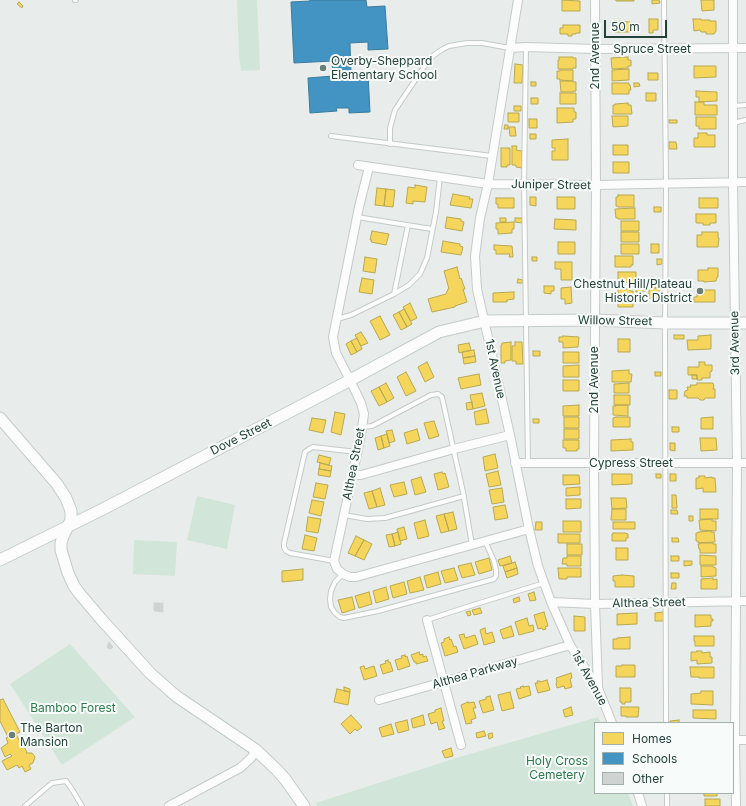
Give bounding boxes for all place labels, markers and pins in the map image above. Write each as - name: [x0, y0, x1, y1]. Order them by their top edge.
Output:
- place label: Overby-Sheppard Elementary School: [331, 54, 437, 82]
- marker: Overby-Sheppard Elementary School: [318, 63, 328, 73]
- place label: Chestnut Hill/Plateau Historic District: [573, 277, 692, 305]
- marker: Chestnut Hill/Plateau Historic District: [695, 286, 705, 296]
- place label: The Barton Mansion: [20, 721, 83, 749]
- marker: The Barton Mansion: [7, 730, 17, 740]

